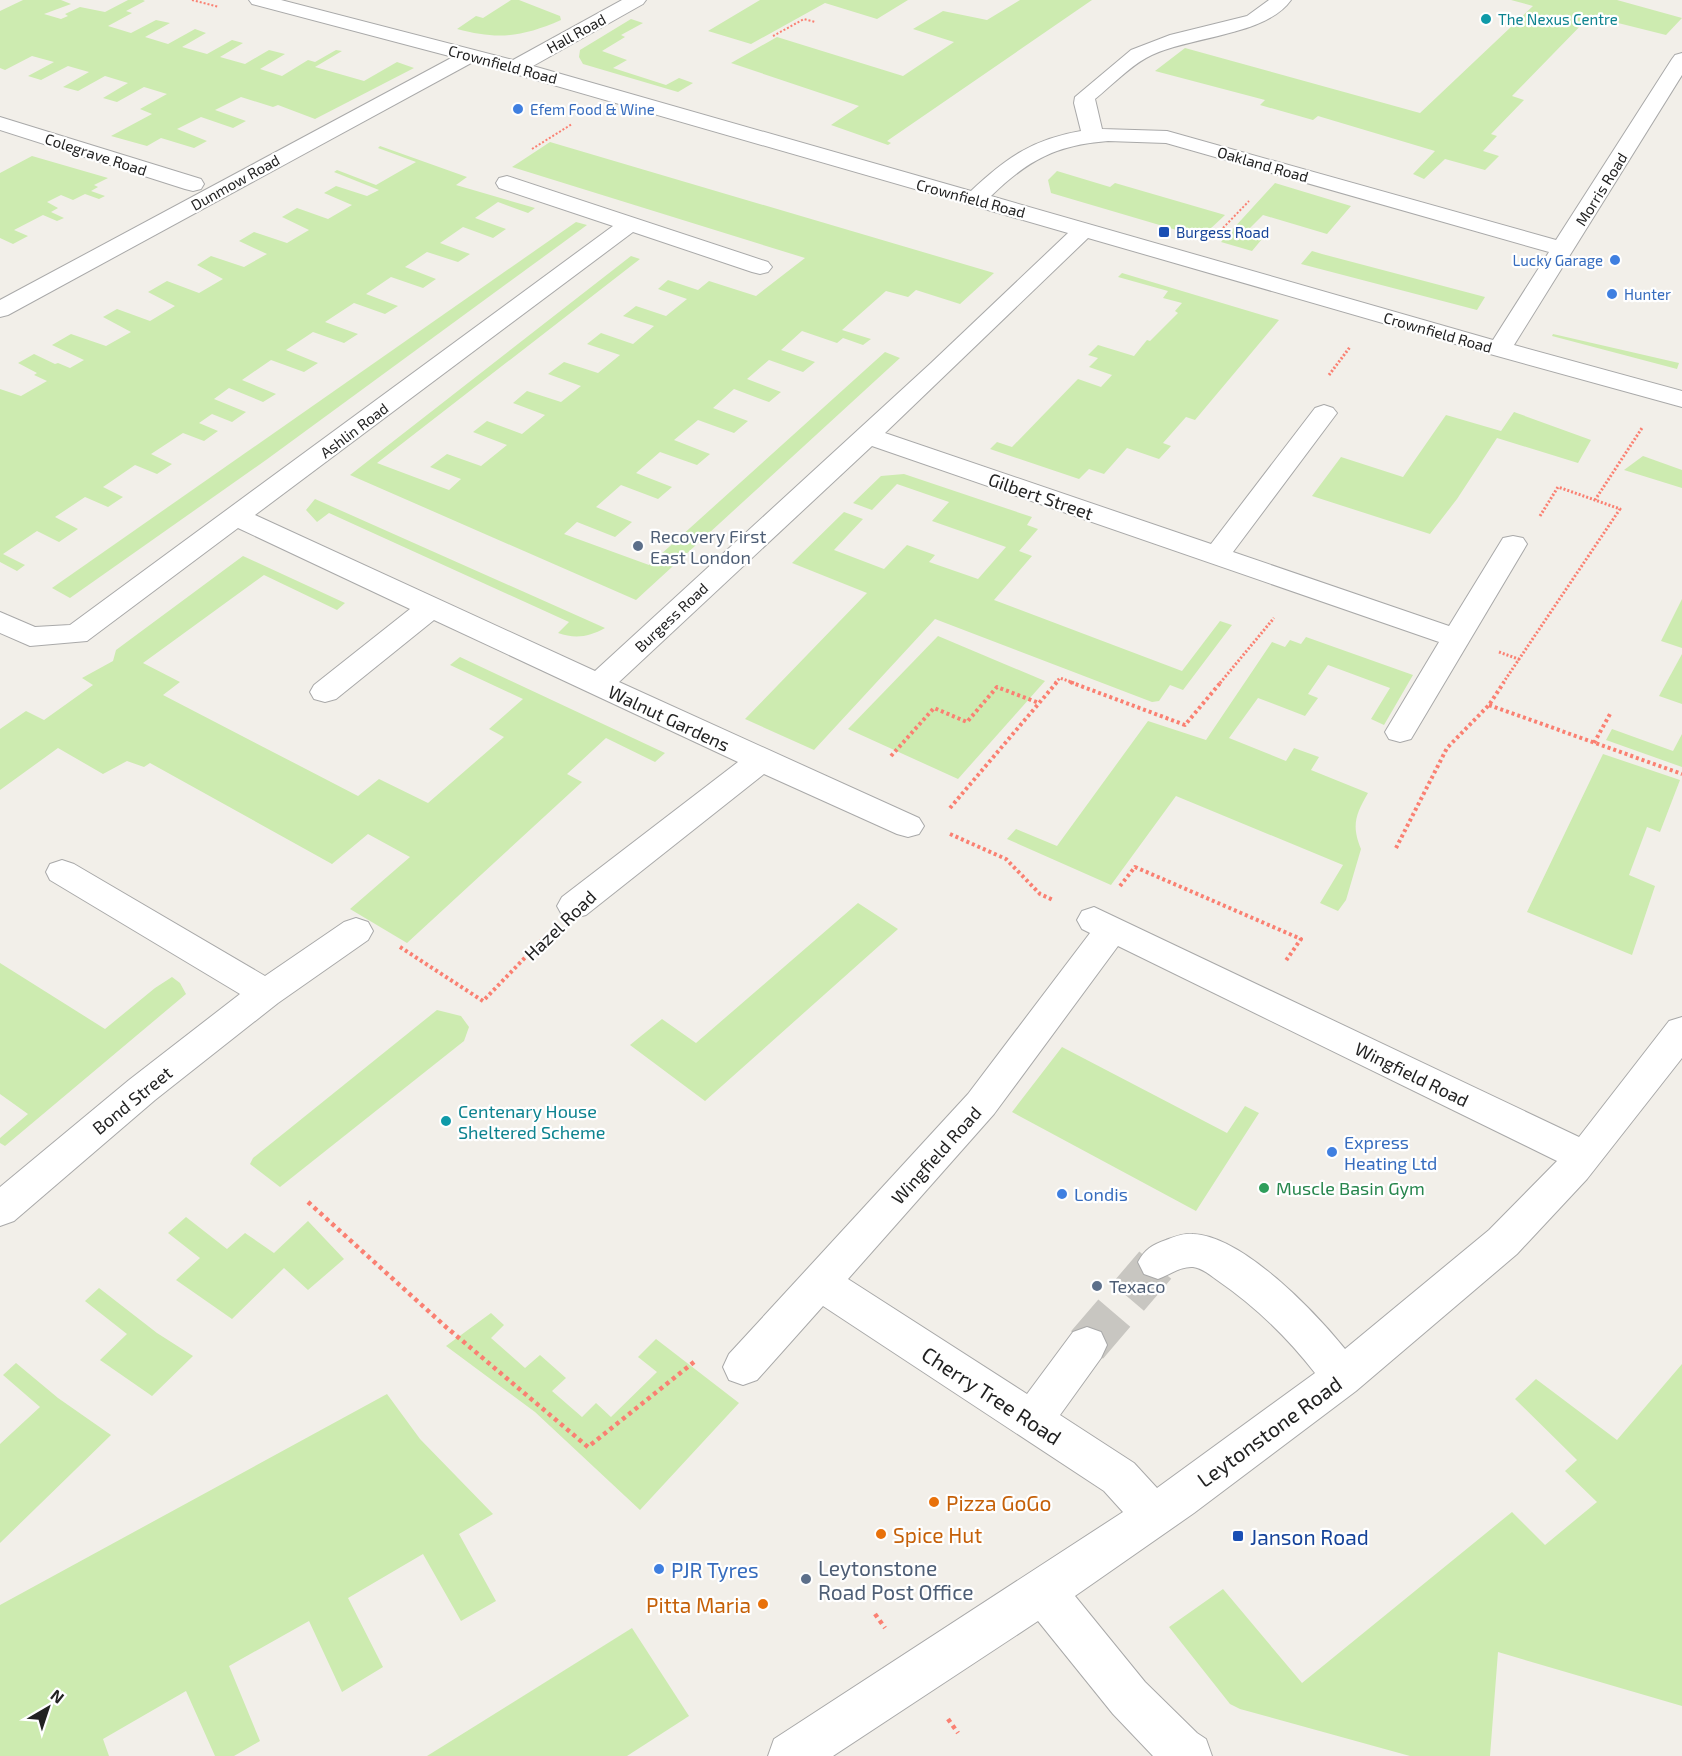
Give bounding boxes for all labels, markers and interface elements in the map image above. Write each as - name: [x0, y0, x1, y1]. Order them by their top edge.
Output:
- street label: Hall Road: [543, 9, 609, 57]
- place label: The Nexus Centre: [1498, 10, 1618, 28]
- marker: The Nexus Centre: [1479, 12, 1493, 26]
- street label: Crownfield Road: [447, 41, 559, 87]
- place label: Efem Food & Wine: [530, 100, 655, 118]
- marker: Efem Food & Wine: [511, 102, 525, 116]
- street label: Colegrave Road: [43, 129, 149, 179]
- street label: Oakland Road: [1215, 142, 1311, 186]
- street label: Morris Road: [1571, 149, 1631, 229]
- street label: Dunmow Road: [187, 150, 283, 214]
- street label: Crownfield Road: [915, 175, 1027, 221]
- place label: Burgess Road: [1176, 223, 1269, 241]
- marker: Burgess Road: [1157, 225, 1171, 239]
- place label: Lucky Garage: [1513, 251, 1603, 269]
- marker: Lucky Garage: [1608, 253, 1622, 267]
- place label: Hunter: [1624, 285, 1671, 303]
- marker: Hunter: [1605, 287, 1619, 301]
- street label: Crownfield Road: [1382, 308, 1494, 356]
- street label: Ashlin Road: [316, 399, 392, 461]
- street label: Gilbert Street: [986, 468, 1096, 524]
- place label: Recovery First East London: [650, 525, 766, 568]
- marker: Recovery First East London: [631, 539, 645, 553]
- street label: Burgess Road: [631, 579, 711, 655]
- street label: Walnut Gardens: [605, 680, 733, 756]
- street label: Hazel Road: [520, 885, 600, 965]
- street label: Wingfield Road: [1352, 1037, 1472, 1111]
- street label: Bond Street: [88, 1061, 176, 1139]
- place label: Centenary House Sheltered Scheme: [458, 1100, 605, 1143]
- street label: Wingfield Road: [886, 1102, 986, 1208]
- marker: Centenary House Sheltered Scheme: [439, 1114, 453, 1128]
- place label: Express Heating Ltd: [1344, 1131, 1437, 1174]
- marker: Express Heating Ltd: [1325, 1145, 1339, 1159]
- place label: Muscle Basin Gym: [1276, 1177, 1425, 1199]
- marker: Muscle Basin Gym: [1257, 1181, 1271, 1195]
- place label: Londis: [1074, 1183, 1128, 1205]
- marker: Londis: [1055, 1187, 1069, 1201]
- place label: Texaco: [1109, 1275, 1165, 1297]
- marker: Texaco: [1090, 1279, 1104, 1293]
- street label: Cherry Tree Road: [918, 1341, 1066, 1449]
- street label: Leytonstone Road: [1192, 1370, 1346, 1492]
- place label: Pizza GoGo: [946, 1490, 1051, 1515]
- marker: Pizza GoGo: [927, 1495, 941, 1509]
- place label: Spice Hut: [893, 1522, 982, 1547]
- place label: Janson Road: [1250, 1524, 1369, 1549]
- marker: Spice Hut: [874, 1527, 888, 1541]
- marker: Janson Road: [1231, 1529, 1245, 1543]
- place label: Leytonstone Road Post Office: [818, 1555, 974, 1604]
- place label: PJR Tyres: [671, 1557, 759, 1582]
- marker: PJR Tyres: [652, 1562, 666, 1576]
- marker: Leytonstone Road Post Office: [799, 1572, 813, 1586]
- place label: Pitta Maria: [646, 1592, 751, 1617]
- marker: Pitta Maria: [756, 1597, 770, 1611]
- north arrow: [18, 1678, 78, 1738]
- text: N: [47, 1685, 68, 1707]

